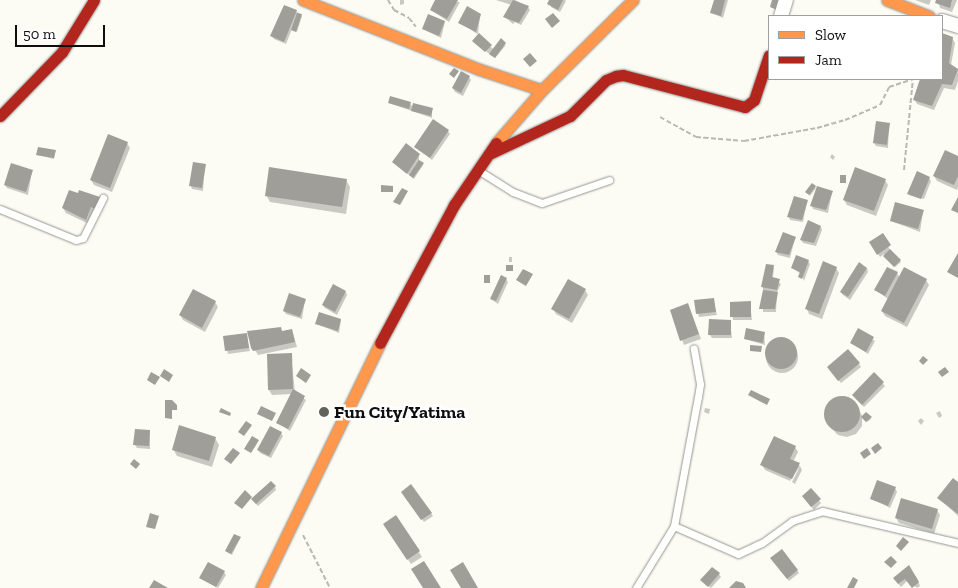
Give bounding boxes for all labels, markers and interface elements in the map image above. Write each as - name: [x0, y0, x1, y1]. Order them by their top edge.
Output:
- scale bar: [18, 15, 108, 47]
- legend: [768, 15, 943, 80]
- text: 50 m: [23, 25, 56, 43]
- text: Slow: [815, 26, 846, 44]
- text: Jam: [815, 51, 842, 69]
- place label: Fun City/Yatima: [334, 401, 465, 423]
- marker: Fun City/Yatima: [318, 406, 330, 418]

